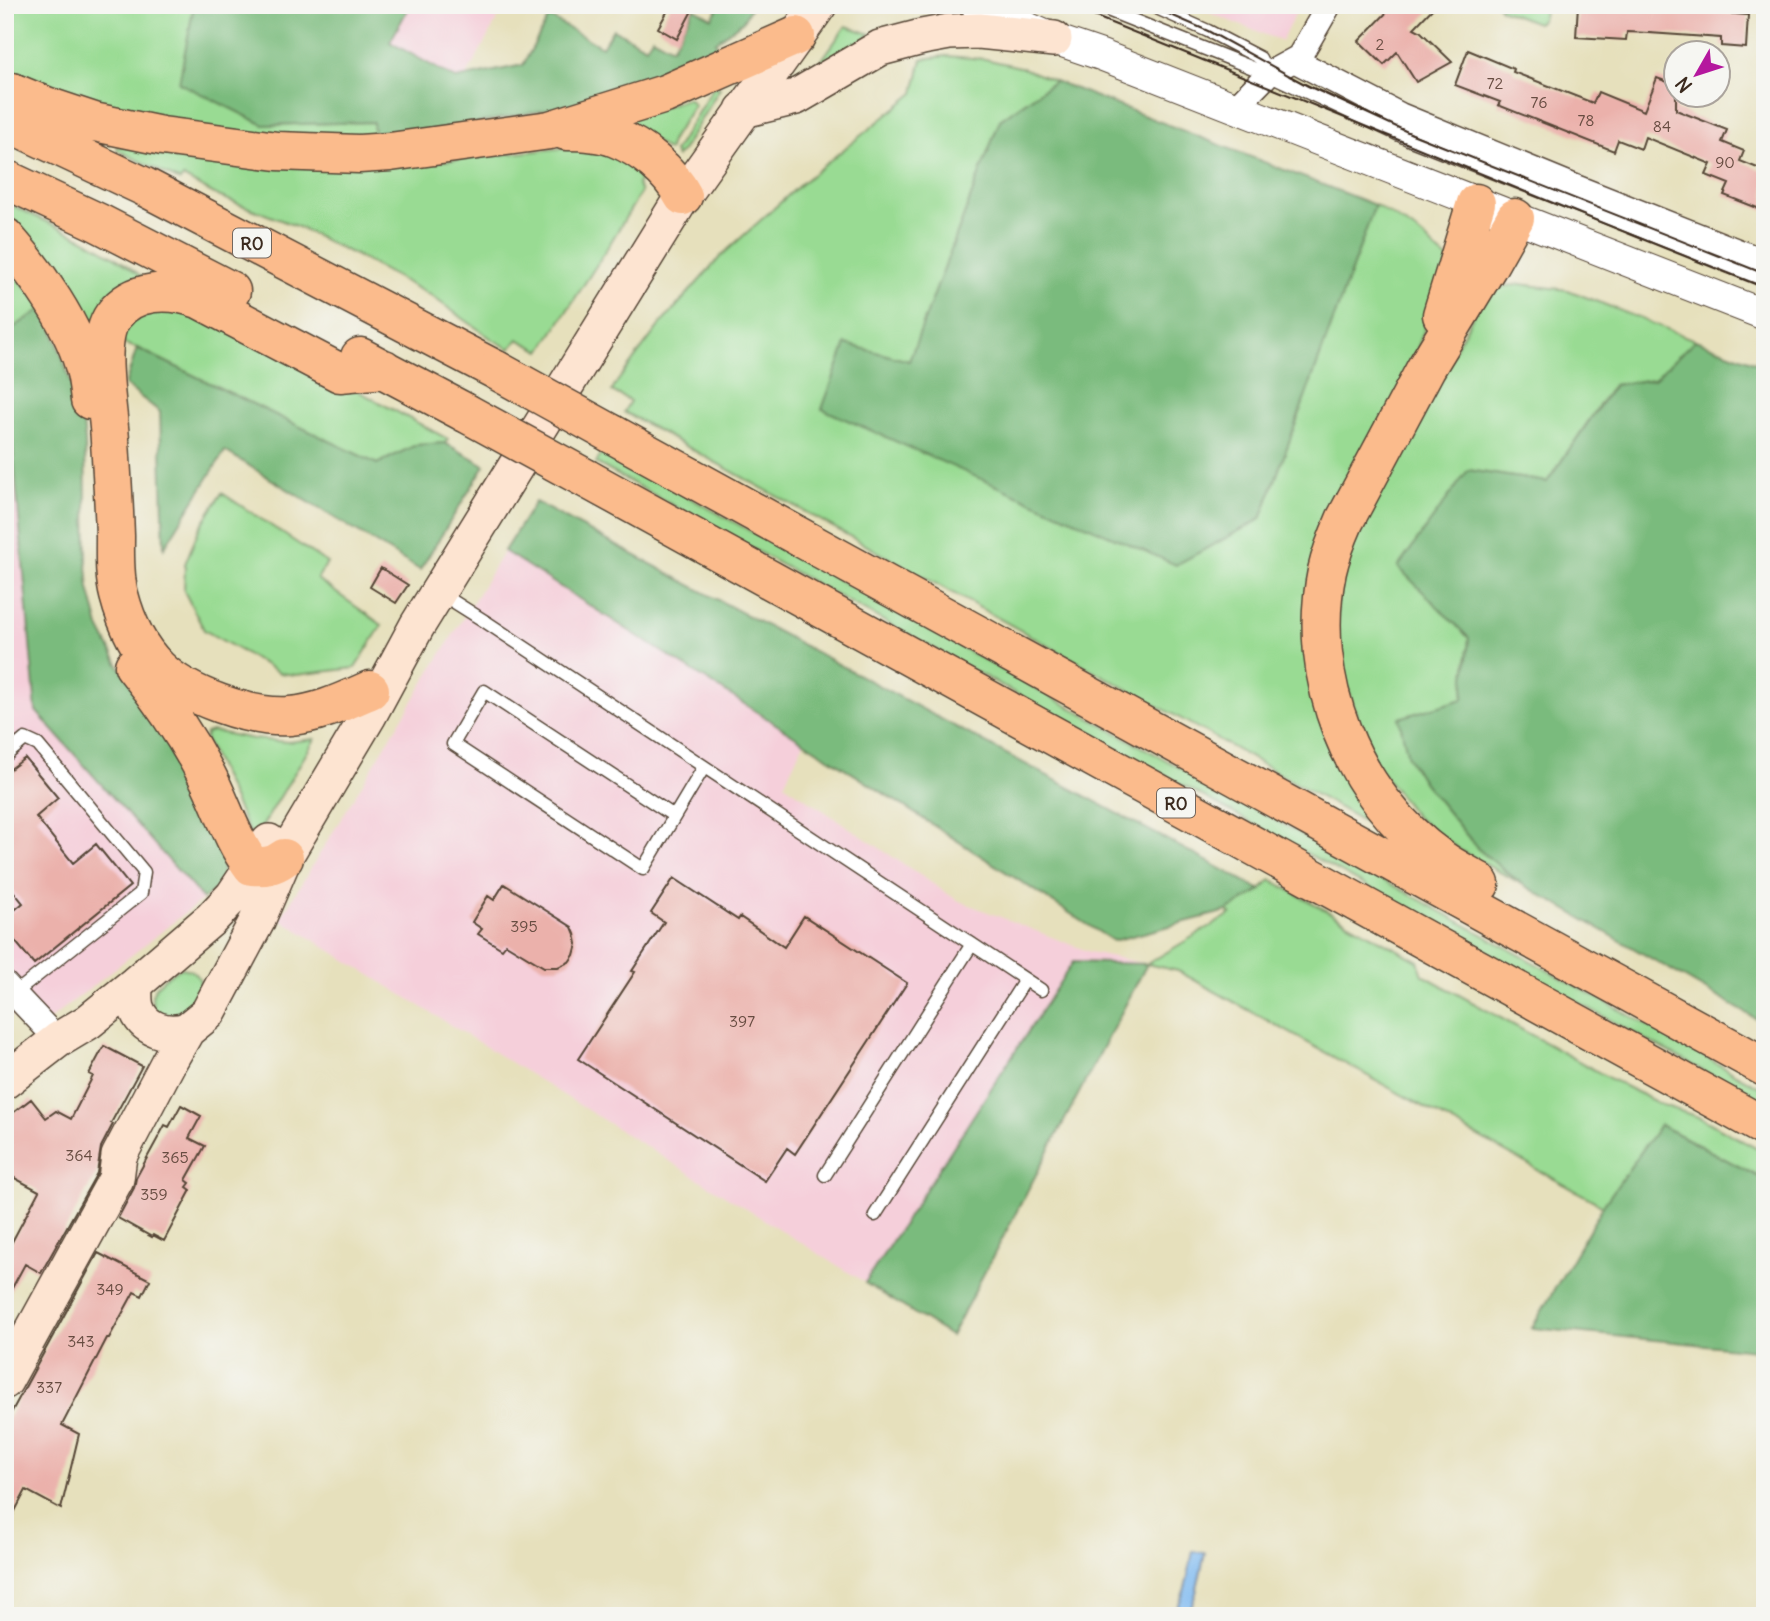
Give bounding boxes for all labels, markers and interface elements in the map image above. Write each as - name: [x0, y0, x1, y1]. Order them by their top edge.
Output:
- house number: 2: [1376, 34, 1385, 54]
- north arrow: [1662, 38, 1732, 108]
- text: N: [1670, 72, 1697, 97]
- house number: 72: [1487, 73, 1504, 93]
- house number: 76: [1531, 92, 1547, 112]
- house number: 78: [1577, 110, 1595, 130]
- house number: 84: [1653, 116, 1671, 136]
- house number: 90: [1715, 152, 1735, 172]
- road number: R0: [233, 229, 271, 258]
- road number: R0: [1157, 788, 1195, 818]
- house number: 395: [510, 916, 538, 936]
- house number: 397: [729, 1011, 755, 1031]
- house number: 364: [65, 1145, 93, 1165]
- house number: 365: [161, 1147, 189, 1167]
- house number: 359: [140, 1184, 168, 1204]
- house number: 349: [96, 1279, 124, 1299]
- house number: 343: [67, 1331, 95, 1351]
- house number: 337: [36, 1377, 62, 1397]

